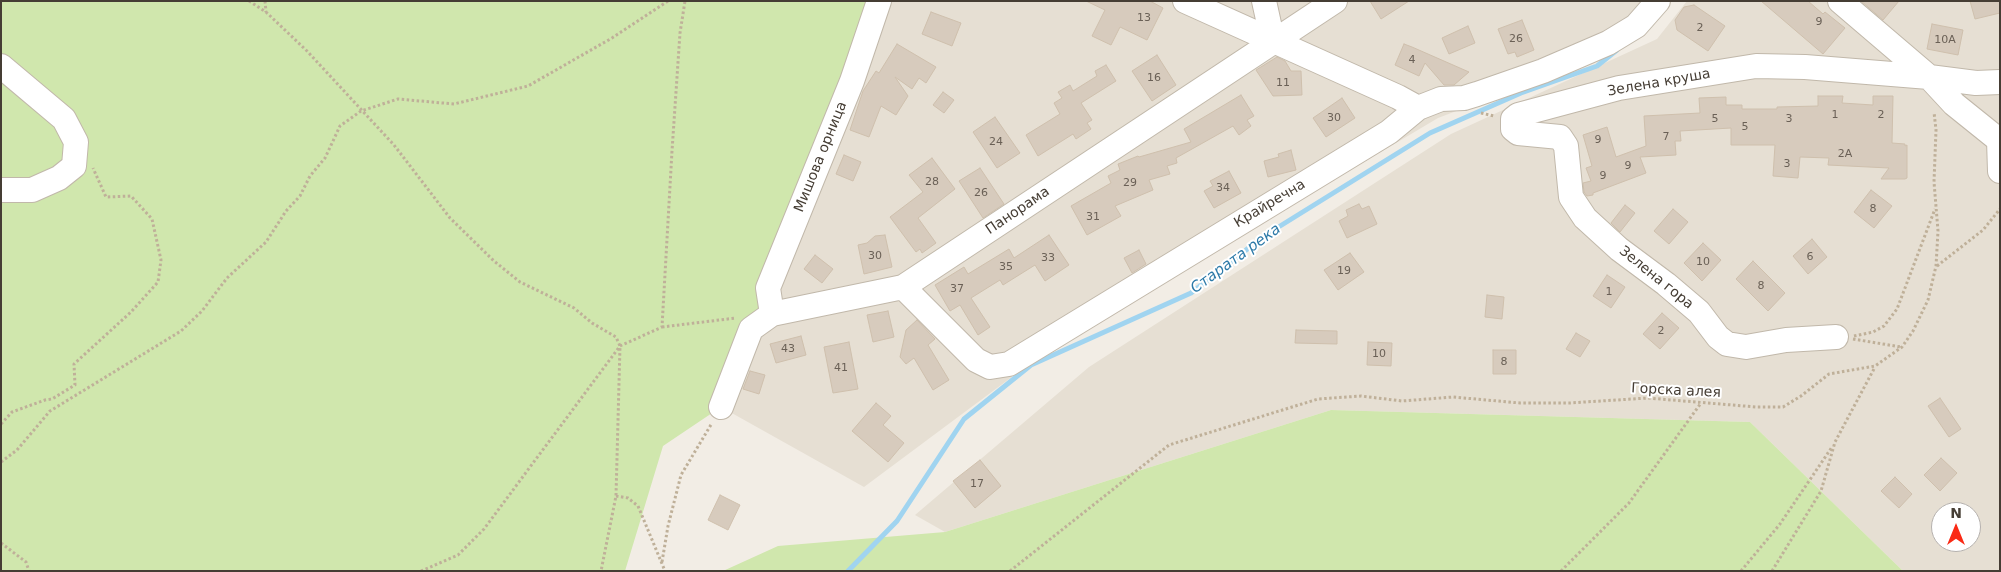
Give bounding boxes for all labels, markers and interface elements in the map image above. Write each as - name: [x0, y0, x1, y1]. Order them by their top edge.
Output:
- house number: 13: [1137, 11, 1151, 25]
- house number: 9: [1816, 15, 1822, 29]
- house number: 2: [1697, 21, 1703, 35]
- house number: 26: [1509, 32, 1523, 46]
- house number: 10А: [1934, 33, 1956, 47]
- house number: 4: [1409, 53, 1415, 67]
- street label: Зелена круша: [1606, 66, 1712, 100]
- house number: 16: [1147, 71, 1161, 85]
- house number: 11: [1276, 76, 1290, 90]
- street label: Мишова орница: [791, 99, 851, 215]
- house number: 1: [1832, 108, 1838, 122]
- house number: 2: [1878, 108, 1884, 122]
- house number: 30: [1327, 111, 1341, 125]
- house number: 5: [1712, 112, 1718, 126]
- house number: 3: [1786, 112, 1792, 126]
- house number: 5: [1742, 120, 1748, 134]
- house number: 7: [1663, 130, 1669, 144]
- house number: 9: [1595, 133, 1601, 147]
- house number: 24: [989, 135, 1003, 149]
- house number: 2А: [1838, 147, 1852, 161]
- house number: 3: [1784, 157, 1790, 171]
- house number: 9: [1625, 159, 1631, 173]
- house number: 9: [1600, 169, 1606, 183]
- house number: 28: [925, 175, 939, 189]
- house number: 29: [1123, 176, 1137, 190]
- street label: Крайречна: [1231, 176, 1309, 232]
- house number: 34: [1216, 181, 1230, 195]
- street label: Панорама: [983, 184, 1053, 238]
- house number: 26: [974, 186, 988, 200]
- house number: 8: [1870, 202, 1876, 216]
- house number: 31: [1086, 210, 1100, 224]
- water label: Старата река: [1188, 220, 1284, 298]
- street label: Зелена гора: [1615, 243, 1697, 313]
- house number: 30: [868, 249, 882, 263]
- house number: 6: [1807, 250, 1813, 264]
- house number: 33: [1041, 251, 1055, 265]
- house number: 10: [1696, 255, 1710, 269]
- house number: 35: [999, 260, 1013, 274]
- house number: 19: [1337, 264, 1351, 278]
- house number: 8: [1758, 279, 1764, 293]
- house number: 37: [950, 282, 964, 296]
- house number: 1: [1606, 285, 1612, 299]
- house number: 2: [1658, 324, 1664, 338]
- house number: 43: [781, 342, 795, 356]
- house number: 10: [1372, 347, 1386, 361]
- house number: 8: [1501, 355, 1507, 369]
- house number: 41: [834, 361, 848, 375]
- street label: Горска алея: [1631, 380, 1721, 402]
- house number: 17: [970, 477, 984, 491]
- north arrow: [1931, 502, 1981, 552]
- text: N: [1950, 505, 1962, 521]

